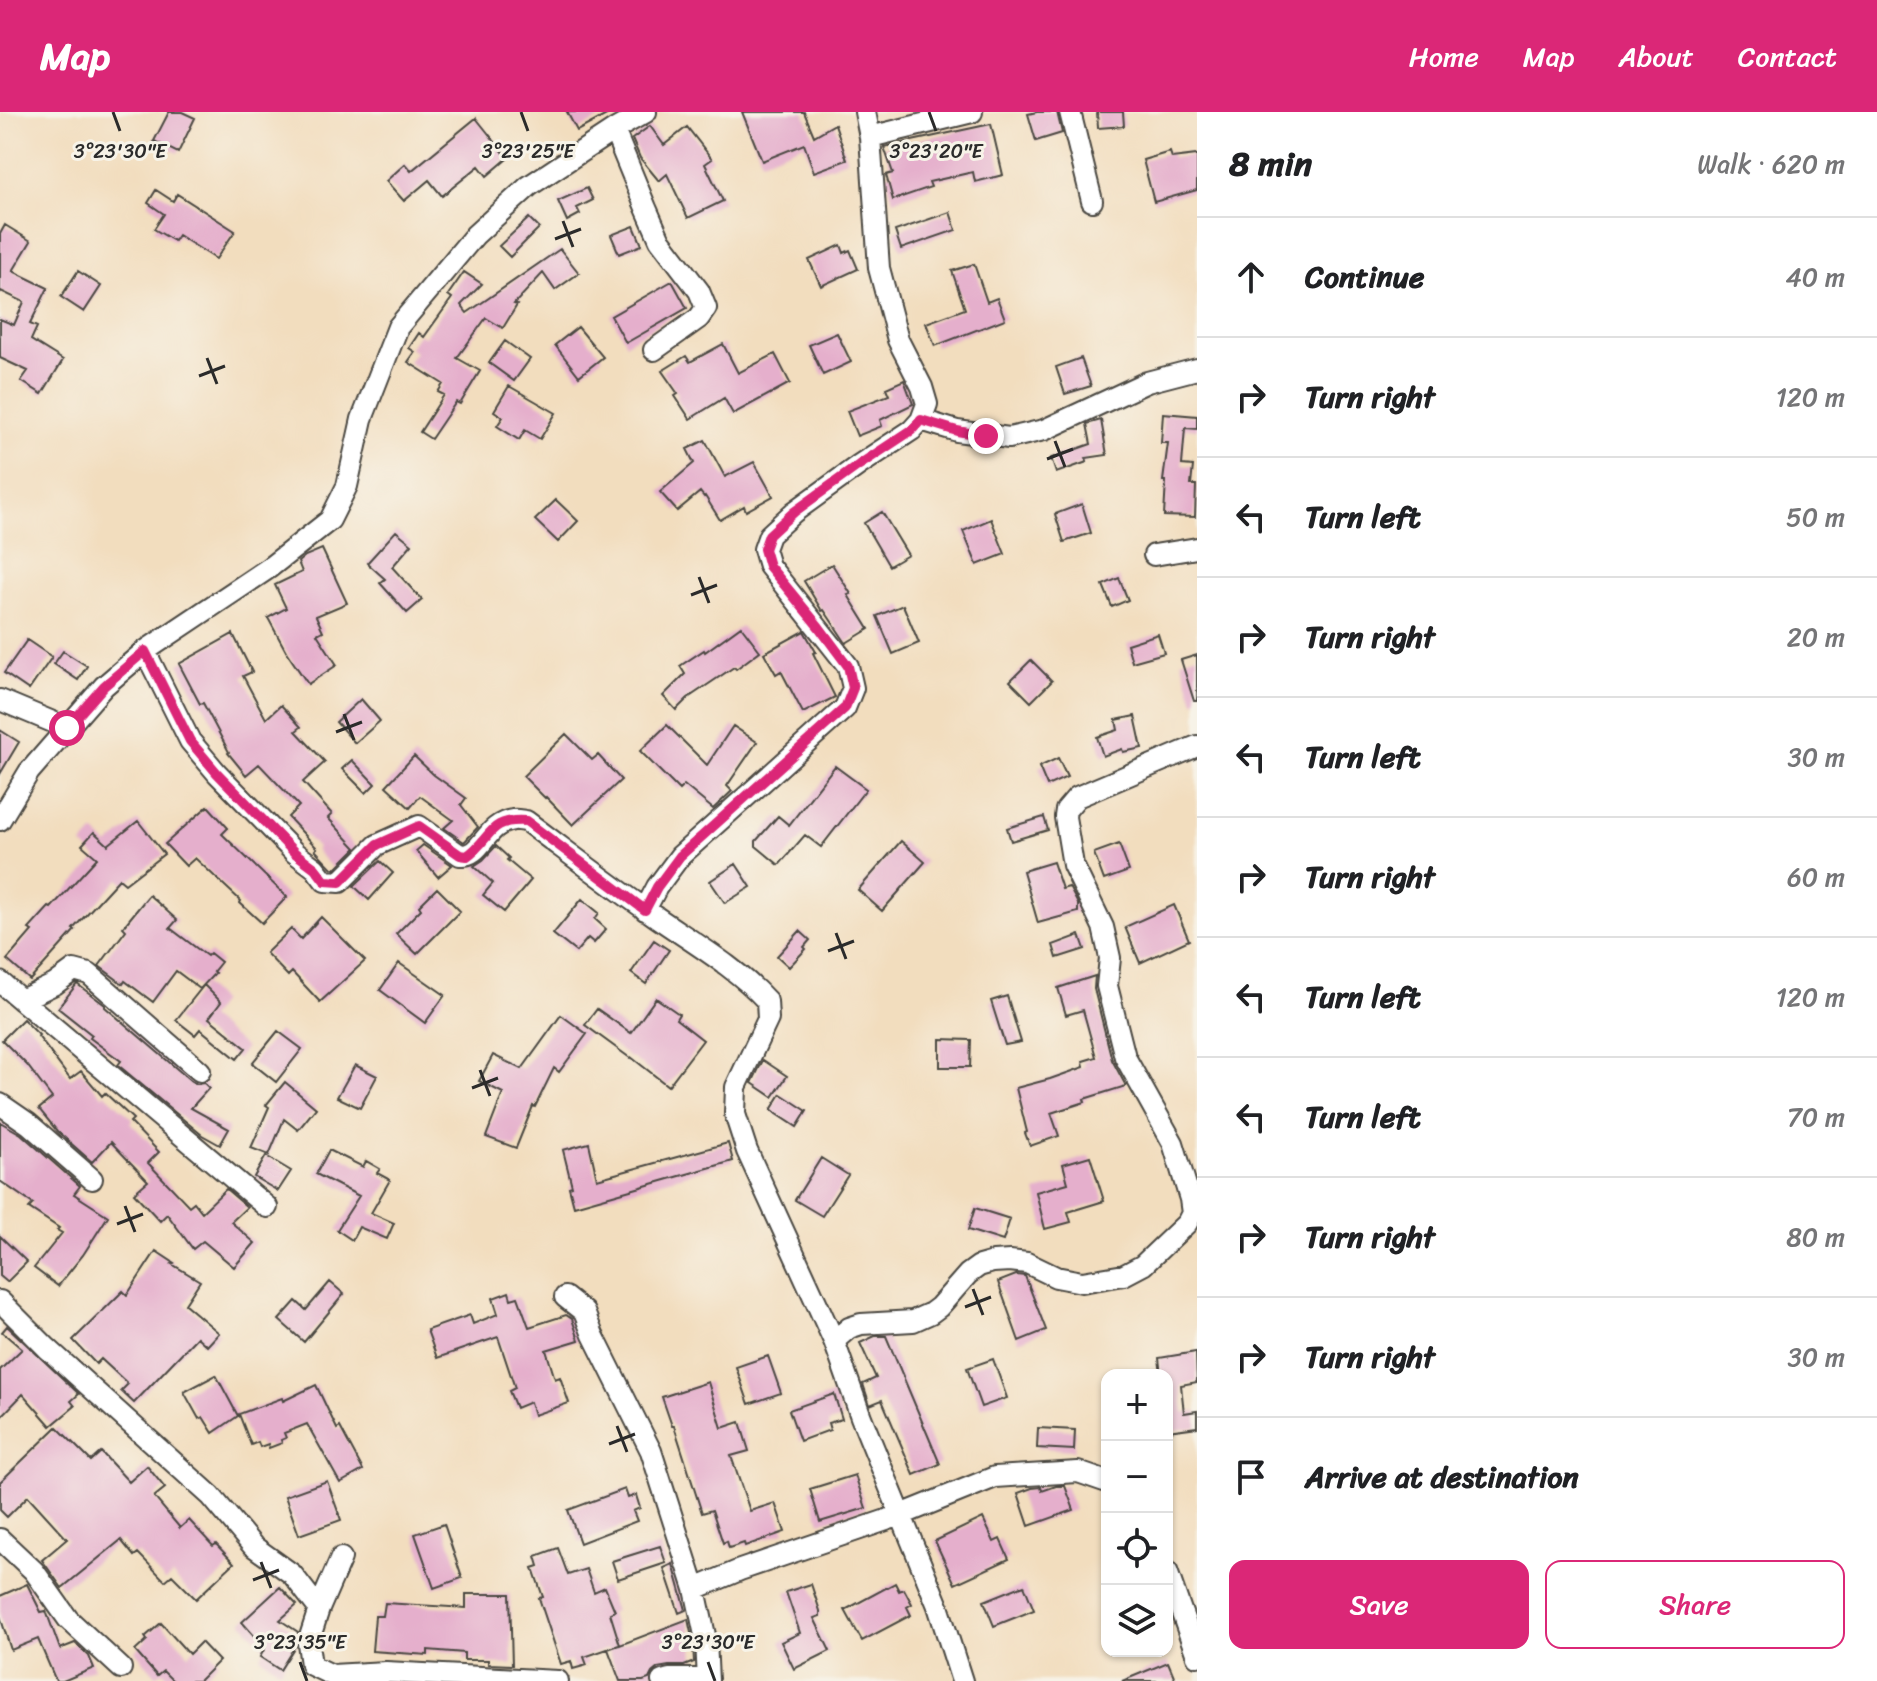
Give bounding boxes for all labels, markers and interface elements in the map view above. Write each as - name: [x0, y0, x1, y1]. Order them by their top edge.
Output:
- text: Map: [40, 23, 110, 90]
- text: Home: [1409, 32, 1479, 81]
- text: Map: [1523, 32, 1574, 81]
- text: About: [1618, 32, 1694, 81]
- text: Contact: [1738, 32, 1837, 81]
- text: 3°23'30"E: [74, 134, 168, 169]
- text: 3°23'25"E: [482, 134, 576, 169]
- text: 3°23'20"E: [889, 134, 984, 169]
- text: 8 min: [1229, 134, 1312, 194]
- text: Walk · 620 m: [1697, 141, 1845, 187]
- text: Continue: [1305, 250, 1424, 304]
- text: 40 m: [1786, 254, 1845, 300]
- icon: ahead: [1229, 255, 1273, 299]
- text: Turn right: [1305, 370, 1435, 424]
- text: 120 m: [1776, 374, 1845, 420]
- icon: right: [1229, 375, 1273, 419]
- route end: [968, 418, 1004, 454]
- text: Turn left: [1305, 490, 1421, 544]
- text: 50 m: [1786, 494, 1845, 540]
- icon: left: [1229, 495, 1273, 539]
- text: Turn right: [1305, 610, 1435, 664]
- text: 20 m: [1787, 614, 1845, 660]
- icon: right: [1229, 615, 1273, 659]
- route start: [49, 710, 85, 746]
- text: Turn left: [1305, 730, 1421, 784]
- text: 30 m: [1788, 734, 1845, 780]
- icon: left: [1229, 735, 1273, 779]
- text: Turn right: [1305, 850, 1435, 904]
- text: 60 m: [1787, 854, 1845, 900]
- icon: right: [1229, 855, 1273, 899]
- text: Turn left: [1305, 970, 1421, 1024]
- text: 120 m: [1776, 974, 1845, 1020]
- icon: left: [1229, 975, 1273, 1019]
- text: Turn left: [1305, 1090, 1421, 1144]
- text: 70 m: [1787, 1094, 1845, 1140]
- icon: left: [1229, 1095, 1273, 1139]
- text: Turn right: [1305, 1210, 1435, 1264]
- text: 80 m: [1786, 1214, 1845, 1260]
- icon: right: [1229, 1215, 1273, 1259]
- text: Turn right: [1305, 1330, 1435, 1384]
- text: 30 m: [1788, 1334, 1845, 1380]
- icon: right: [1229, 1335, 1273, 1379]
- map controls: [1101, 1369, 1173, 1657]
- button: +: [1101, 1369, 1173, 1441]
- button: −: [1101, 1441, 1173, 1513]
- text: Arrive at destination: [1305, 1450, 1579, 1504]
- icon: arrive: [1229, 1455, 1273, 1499]
- button: locate: [1101, 1513, 1173, 1585]
- button: Save: [1229, 1560, 1529, 1649]
- button: Share: [1545, 1560, 1845, 1649]
- button: layers: [1101, 1585, 1173, 1657]
- text: 3°23'35"E: [254, 1625, 348, 1660]
- text: 3°23'30"E: [662, 1625, 756, 1660]

